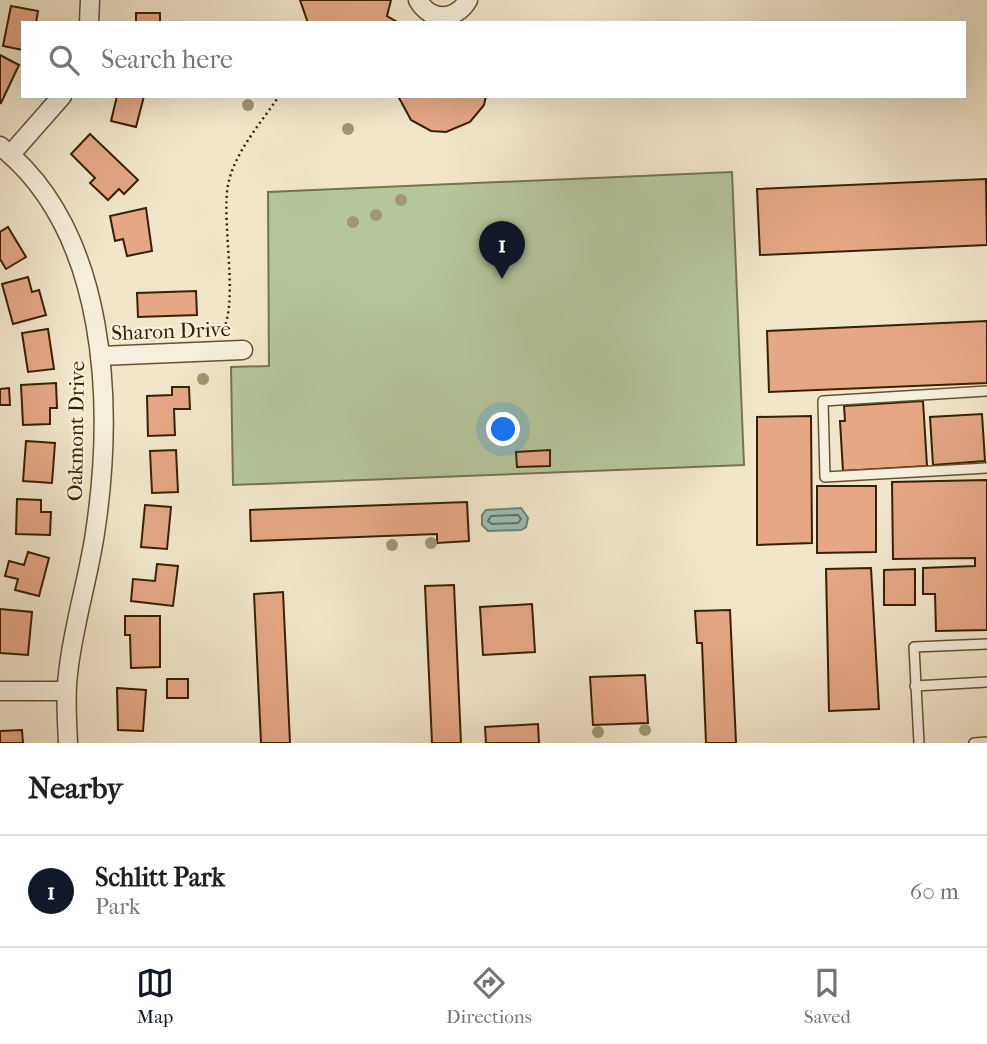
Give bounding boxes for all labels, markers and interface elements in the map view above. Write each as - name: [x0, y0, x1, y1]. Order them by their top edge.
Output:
- search box: [21, 21, 966, 98]
- icon: search: [45, 41, 83, 79]
- text: Search here: [101, 44, 233, 75]
- pin: 1: [479, 221, 525, 279]
- street label: Sharon Drive: [111, 317, 231, 345]
- street label: Oakmont Drive: [63, 361, 89, 501]
- your location: [486, 412, 520, 446]
- text: Nearby: [28, 771, 123, 806]
- text: Schlitt Park: [95, 862, 225, 893]
- text: 1: [47, 878, 55, 905]
- text: 60 m: [910, 878, 959, 905]
- text: Park: [95, 893, 141, 920]
- tab: Map: [136, 964, 174, 1028]
- tab: Directions: [446, 964, 532, 1028]
- tab: Saved: [804, 964, 851, 1028]

